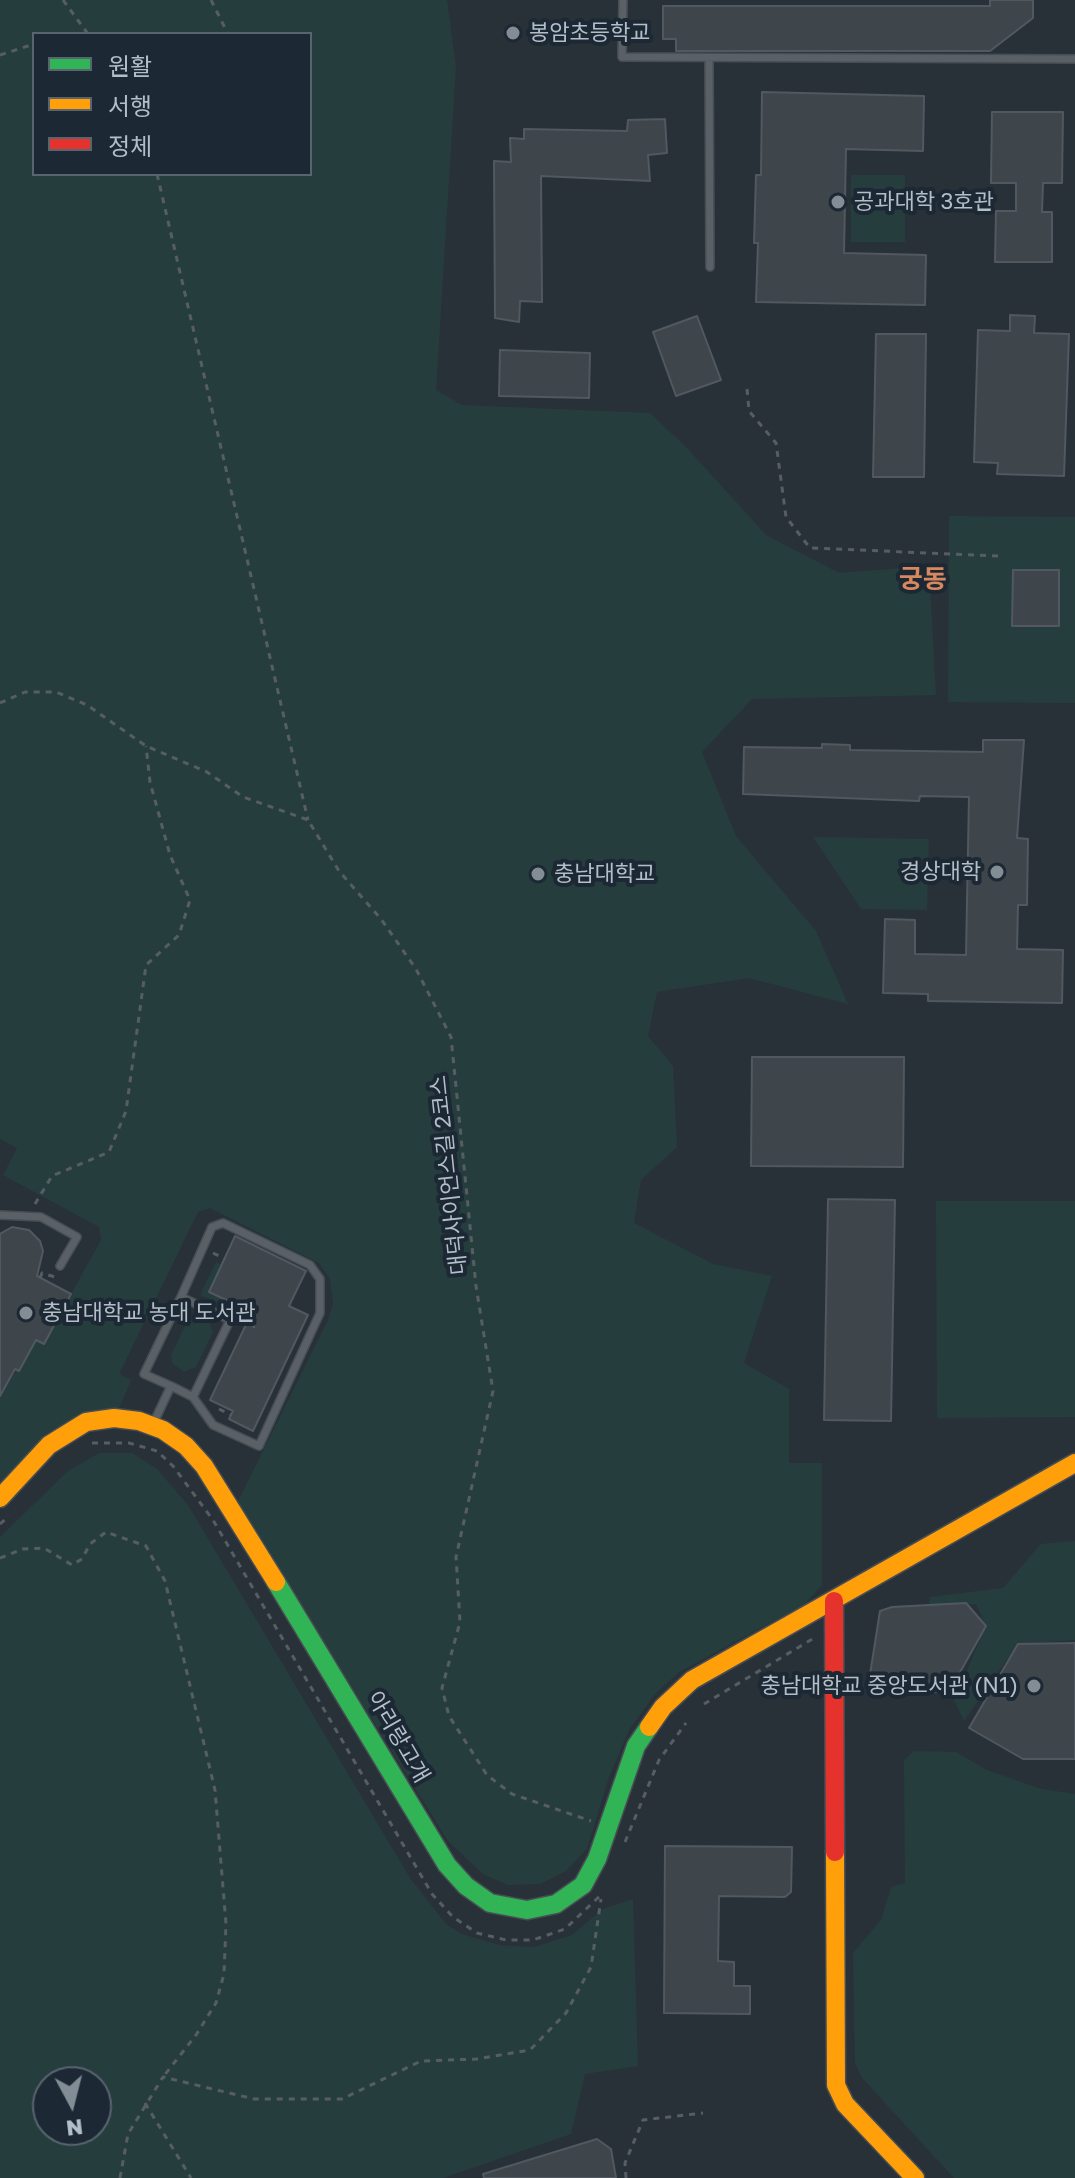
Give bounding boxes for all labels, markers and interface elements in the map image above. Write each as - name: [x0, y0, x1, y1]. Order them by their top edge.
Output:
- place label: 봉암초등학교: [529, 20, 650, 46]
- marker: 봉암초등학교: [504, 24, 522, 42]
- legend: [32, 32, 312, 176]
- text: 원활: [108, 51, 152, 80]
- text: 서행: [108, 91, 152, 120]
- text: 정체: [108, 131, 152, 160]
- place label: 공과대학 3호관: [854, 189, 994, 215]
- marker: 공과대학 3호관: [829, 193, 847, 211]
- district label: 궁동: [899, 564, 947, 596]
- place label: 경상대학: [900, 859, 981, 885]
- place label: 충남대학교: [554, 861, 655, 887]
- marker: 경상대학: [988, 863, 1006, 881]
- marker: 충남대학교: [529, 865, 547, 883]
- street label: 대덕사이언스길 2코스: [425, 1074, 473, 1276]
- place label: 충남대학교 농대 도서관: [42, 1300, 255, 1326]
- marker: 충남대학교 농대 도서관: [17, 1304, 35, 1322]
- place label: 충남대학교 중앙도서관 (N1): [760, 1673, 1018, 1699]
- marker: 충남대학교 중앙도서관 (N1): [1025, 1677, 1043, 1695]
- street label: 아리랑고개: [361, 1687, 435, 1787]
- north arrow: [32, 2066, 112, 2146]
- text: N: [65, 2114, 85, 2143]

